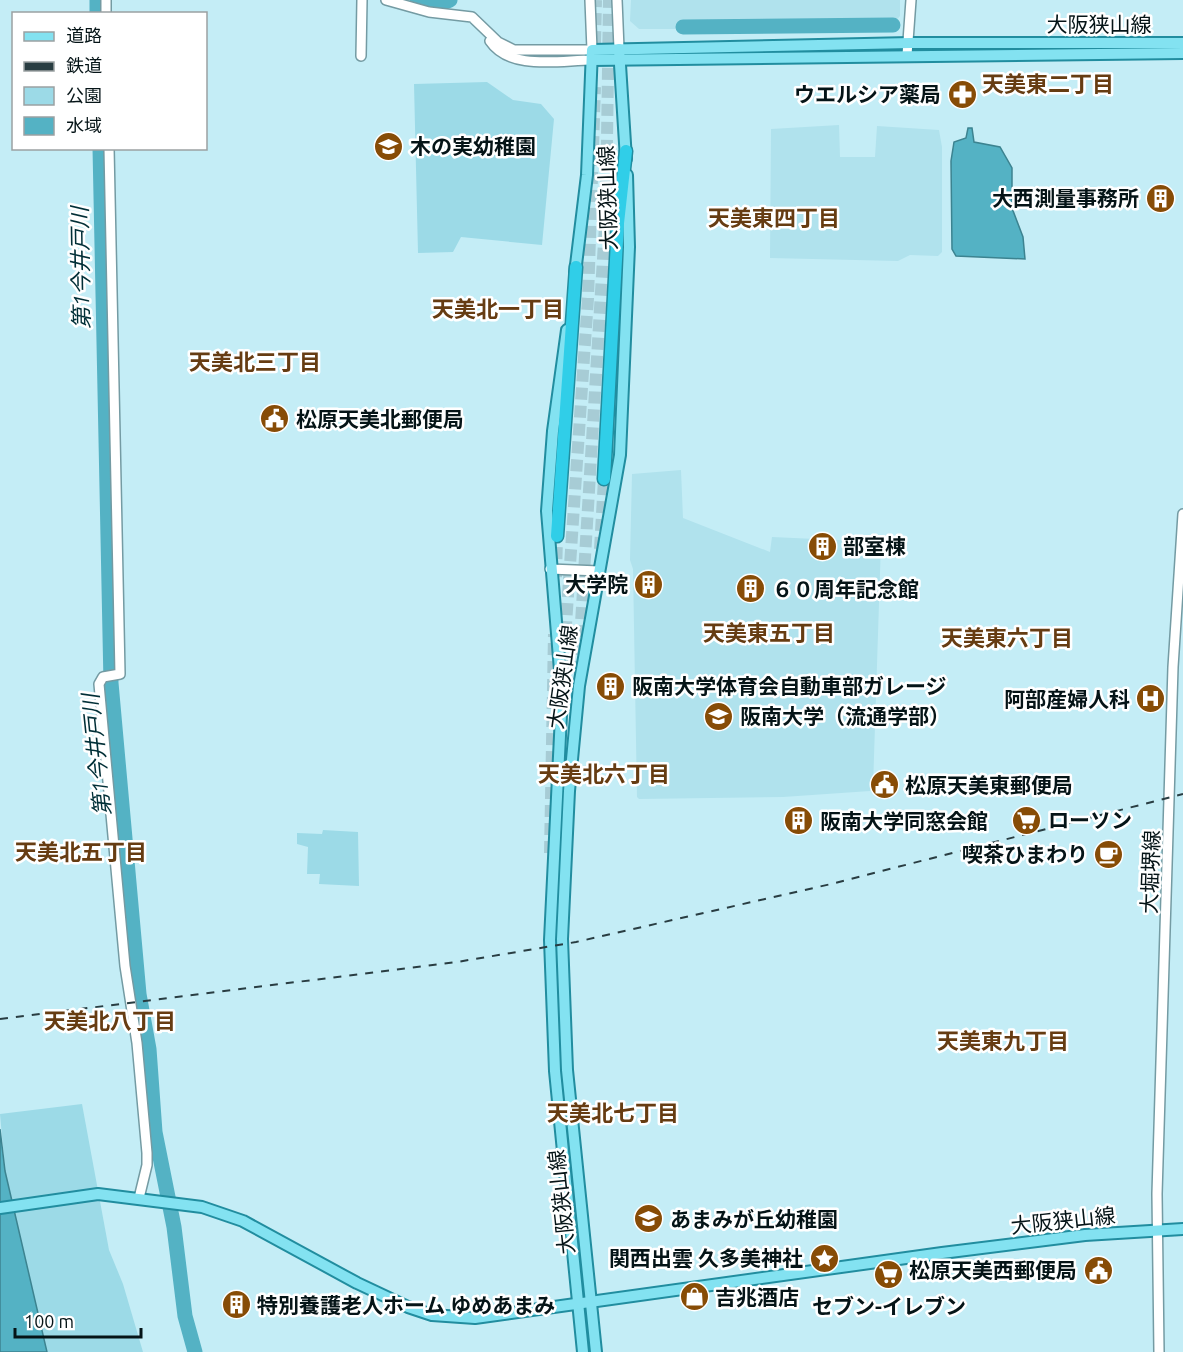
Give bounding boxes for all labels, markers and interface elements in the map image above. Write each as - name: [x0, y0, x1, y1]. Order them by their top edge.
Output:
- legend: [12, 12, 207, 150]
- street label: 大阪狭山線: [1047, 12, 1152, 36]
- text: 道路: [66, 25, 102, 45]
- text: 鉄道: [66, 55, 102, 75]
- district label: 天美東二丁目: [982, 71, 1114, 96]
- pharmacy icon: ウエルシア薬局: [946, 78, 978, 110]
- place label: ウエルシア薬局: [794, 82, 941, 106]
- text: 公園: [66, 85, 102, 105]
- text: 水域: [66, 115, 102, 135]
- school or university icon: 木の実幼稚園: [373, 130, 405, 162]
- place label: 木の実幼稚園: [410, 134, 536, 158]
- street label: 大阪狭山線: [593, 145, 621, 251]
- building icon: 大西測量事務所: [1144, 182, 1176, 214]
- place label: 大西測量事務所: [992, 186, 1139, 210]
- water label: 第1今井戸川: [66, 205, 94, 329]
- district label: 天美東四丁目: [708, 205, 840, 230]
- district label: 天美北一丁目: [432, 296, 564, 321]
- district label: 天美北三丁目: [189, 349, 321, 374]
- public building icon: 松原天美北郵便局: [259, 403, 291, 435]
- place label: 松原天美北郵便局: [296, 407, 464, 431]
- building icon: 部室棟: [806, 530, 838, 562]
- place label: 部室棟: [843, 534, 906, 558]
- building icon: 大学院: [633, 568, 665, 600]
- place label: 大学院: [565, 572, 628, 596]
- building icon: ６０周年記念館: [735, 573, 767, 605]
- place label: ６０周年記念館: [772, 577, 919, 601]
- district label: 天美東五丁目: [703, 620, 835, 645]
- street label: 大阪狭山線: [543, 623, 581, 731]
- district label: 天美東六丁目: [941, 625, 1073, 650]
- building icon: 阪南大学体育会自動車部ガレージ: [595, 670, 627, 702]
- place label: 阪南大学体育会自動車部ガレージ: [632, 674, 947, 698]
- hospital icon: 阿部産婦人科: [1135, 683, 1167, 715]
- place label: 阿部産婦人科: [1004, 687, 1130, 711]
- water label: 第1今井戸川: [77, 691, 115, 817]
- school or university icon: 阪南大学（流通学部）: [703, 700, 735, 732]
- place label: 阪南大学（流通学部）: [740, 704, 950, 728]
- district label: 天美北六丁目: [538, 761, 670, 786]
- public building icon: 松原天美東郵便局: [868, 769, 900, 801]
- place label: 松原天美東郵便局: [905, 773, 1073, 797]
- supermarket icon: ローソン: [1011, 804, 1043, 836]
- building icon: 阪南大学同窓会館: [783, 805, 815, 837]
- place label: ローソン: [1048, 808, 1132, 832]
- place label: 阪南大学同窓会館: [820, 809, 988, 833]
- street label: 大堀堺線: [1137, 830, 1163, 914]
- cafe icon: 喫茶ひまわり: [1093, 838, 1125, 870]
- district label: 天美北五丁目: [15, 839, 147, 864]
- place label: 喫茶ひまわり: [962, 842, 1088, 866]
- district label: 天美北八丁目: [44, 1008, 176, 1033]
- district label: 天美東九丁目: [937, 1028, 1069, 1053]
- district label: 天美北七丁目: [547, 1100, 679, 1125]
- street label: 大阪狭山線: [544, 1149, 578, 1255]
- school or university icon: あまみが丘幼稚園: [633, 1203, 665, 1235]
- street label: 大阪狭山線: [1010, 1203, 1116, 1237]
- place label: あまみが丘幼稚園: [670, 1207, 838, 1231]
- place icon: 関西出雲 久多美神社: [808, 1242, 840, 1274]
- place label: 関西出雲 久多美神社: [609, 1246, 803, 1270]
- public building icon: 松原天美西郵便局: [1082, 1254, 1114, 1286]
- place label: 松原天美西郵便局: [909, 1258, 1077, 1282]
- supermarket icon: セブン-イレブン: [873, 1259, 905, 1291]
- shop icon: 吉兆酒店: [678, 1281, 710, 1313]
- place label: 吉兆酒店: [715, 1285, 799, 1309]
- building icon: 特別養護老人ホーム ゆめあまみ: [220, 1289, 252, 1321]
- place label: 特別養護老人ホーム ゆめあまみ: [257, 1293, 555, 1317]
- place label: セブン-イレブン: [812, 1294, 966, 1318]
- scale bar: [15, 1301, 141, 1339]
- text: 100 m: [24, 1311, 74, 1331]

